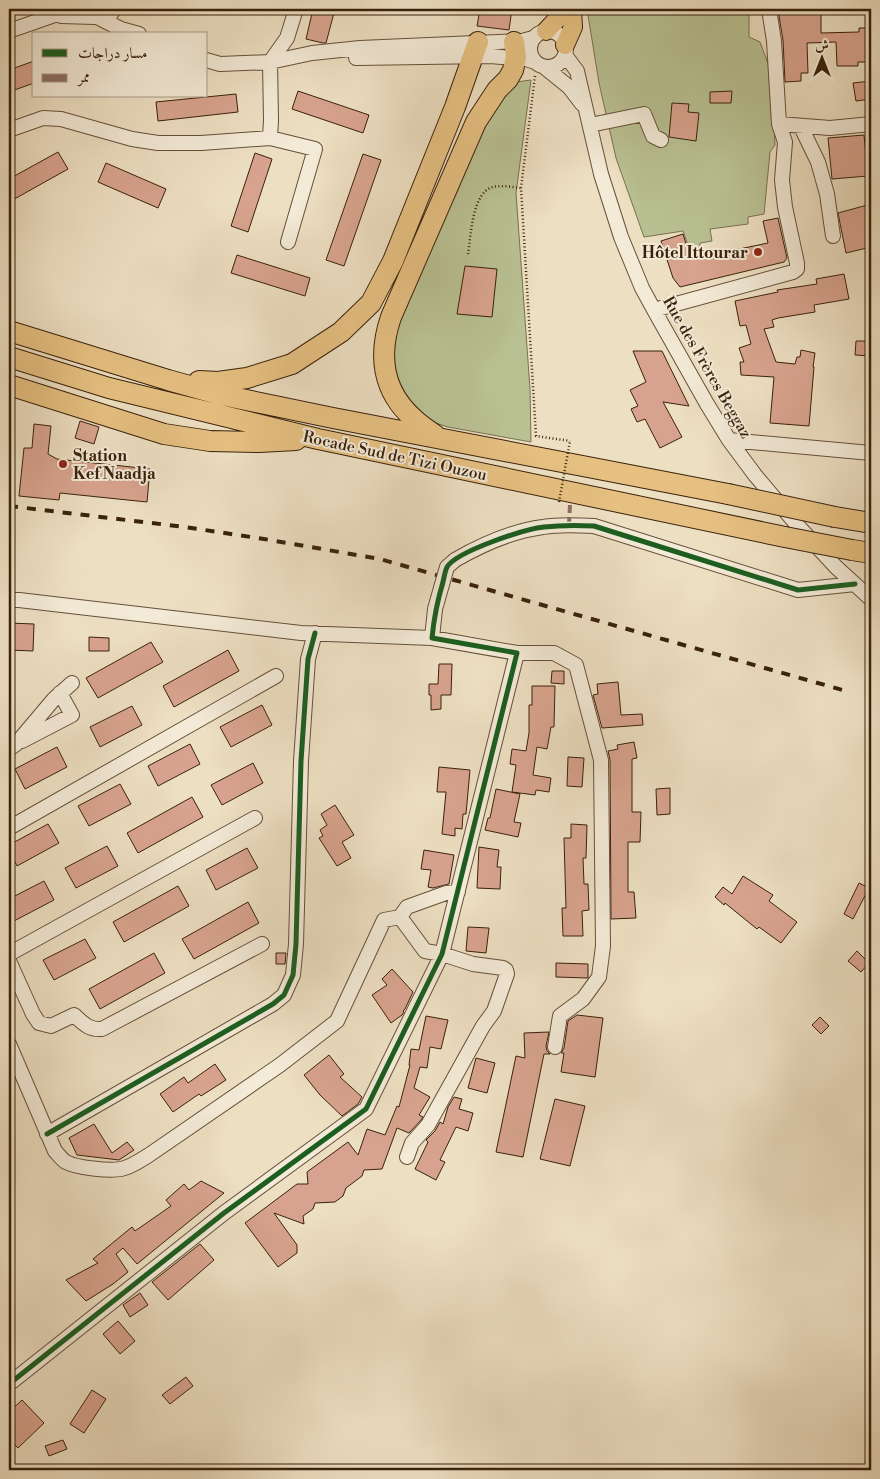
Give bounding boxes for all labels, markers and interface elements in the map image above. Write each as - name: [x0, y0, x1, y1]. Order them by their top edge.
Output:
- legend: [32, 32, 208, 98]
- north arrow: [798, 32, 848, 82]
- text: ش: [815, 37, 829, 55]
- text: مسار دراجات: [78, 44, 147, 63]
- text: ممر: [76, 68, 90, 87]
- place label: Hôtel Ittourar: [642, 243, 748, 263]
- marker: Hôtel Ittourar: [752, 246, 764, 258]
- street label: Rue des Frères Beggaz: [658, 293, 756, 442]
- street label: Rocade Sud de Tizi Ouzou: [301, 427, 489, 485]
- place label: Station Kef Naadja: [73, 446, 156, 484]
- marker: Station Kef Naadja: [57, 458, 69, 470]

